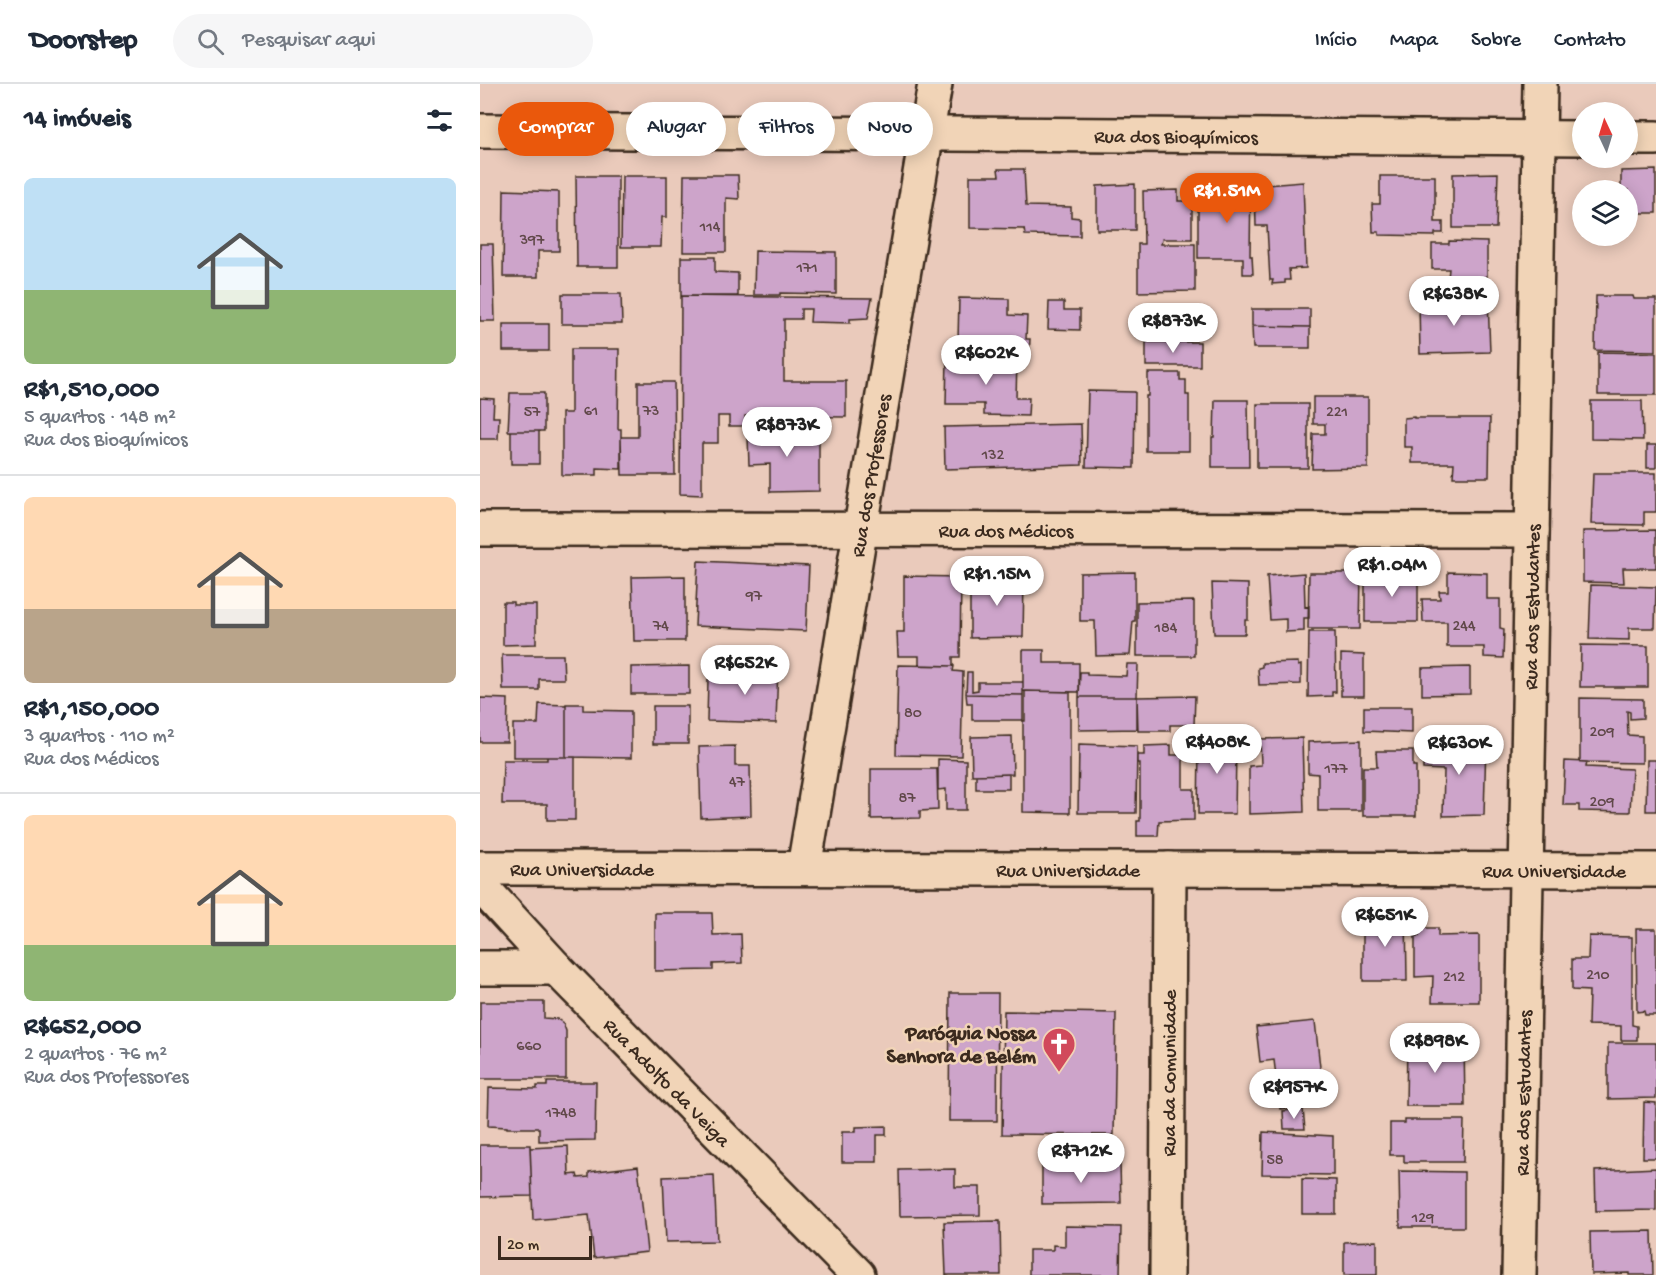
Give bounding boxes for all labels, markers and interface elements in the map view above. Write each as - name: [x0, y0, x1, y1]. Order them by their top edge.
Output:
- search box: [173, 14, 593, 68]
- text: Doorstep: [30, 25, 137, 58]
- icon: search: [194, 25, 227, 58]
- text: Pesquisar aqui: [242, 28, 376, 54]
- text: Início: [1315, 29, 1357, 54]
- text: Mapa: [1390, 29, 1438, 54]
- text: Sobre: [1471, 29, 1521, 54]
- text: Contato: [1554, 29, 1626, 54]
- chip: Comprar: [498, 102, 614, 156]
- chip: Alugar: [626, 102, 726, 156]
- chip: Filtros: [738, 102, 835, 156]
- chip: Novo: [847, 102, 933, 156]
- north arrow: [1572, 102, 1638, 168]
- map controls: [1572, 102, 1638, 246]
- icon: filters: [423, 104, 456, 137]
- text: 14 imóveis: [24, 105, 131, 136]
- street label: Rua dos Bioquímicos: [1094, 127, 1259, 151]
- pin: R$1.51M: [1172, 173, 1282, 224]
- button: layers: [1572, 180, 1638, 246]
- text: R$1.51M: [1194, 181, 1260, 204]
- icon: home: [186, 217, 294, 325]
- house number: 114: [699, 219, 721, 238]
- house number: 397: [519, 232, 545, 251]
- house number: 171: [795, 260, 818, 279]
- pin: R$638K: [1405, 276, 1503, 327]
- text: R$638K: [1423, 284, 1485, 307]
- pin: R$873K: [1124, 303, 1222, 354]
- text: R$873K: [1142, 311, 1204, 334]
- pin: R$602K: [937, 335, 1035, 386]
- text: R$602K: [955, 343, 1017, 366]
- text: R$1,510,000: [24, 376, 159, 407]
- street label: Rua dos Professores: [848, 392, 898, 559]
- house number: 61: [584, 403, 598, 422]
- house number: 73: [642, 403, 659, 422]
- house number: 57: [524, 404, 541, 423]
- house number: 221: [1326, 404, 1348, 423]
- text: 5 quartos · 148 m²: [24, 407, 176, 430]
- pin: R$873K: [738, 407, 836, 458]
- text: R$873K: [756, 415, 818, 438]
- text: Rua dos Bioquímicos: [24, 430, 188, 453]
- house number: 132: [981, 447, 1004, 466]
- street label: Rua dos Médicos: [939, 521, 1074, 545]
- street label: Rua dos Estudantes: [1521, 524, 1547, 690]
- icon: home: [186, 536, 294, 644]
- pin: R$1.04M: [1337, 547, 1447, 598]
- text: R$1.04M: [1358, 555, 1426, 578]
- pin: R$1.15M: [942, 556, 1052, 607]
- text: R$1.15M: [964, 564, 1030, 587]
- house number: 97: [745, 588, 763, 607]
- house number: 74: [652, 618, 669, 637]
- house number: 244: [1453, 618, 1476, 637]
- house number: 184: [1154, 620, 1178, 639]
- pin: R$652K: [696, 645, 794, 696]
- text: R$652K: [715, 653, 775, 676]
- text: R$1,150,000: [24, 695, 159, 726]
- house number: 80: [904, 705, 922, 724]
- pin: R$408K: [1168, 724, 1266, 775]
- house number: 209: [1590, 724, 1614, 743]
- pin: R$630K: [1410, 725, 1508, 776]
- text: 3 quartos · 110 m²: [24, 726, 175, 749]
- text: R$408K: [1186, 732, 1248, 755]
- text: R$630K: [1428, 733, 1490, 756]
- text: Rua dos Médicos: [24, 749, 159, 772]
- house number: 177: [1323, 761, 1348, 780]
- house number: 47: [729, 774, 746, 793]
- house number: 87: [898, 790, 916, 809]
- house number: 209: [1590, 794, 1614, 813]
- icon: home: [186, 854, 294, 962]
- street label: Rua Universidade: [510, 860, 655, 883]
- street label: Rua Universidade: [996, 861, 1141, 884]
- street label: Rua Universidade: [1482, 862, 1627, 885]
- pin: R$651K: [1336, 897, 1434, 948]
- text: R$651K: [1355, 905, 1415, 928]
- house number: 210: [1586, 967, 1610, 986]
- house number: 212: [1443, 969, 1465, 988]
- street label: Rua da Comunidade: [1160, 989, 1183, 1157]
- street label: Rua dos Estudantes: [1513, 1009, 1539, 1176]
- text: R$652,000: [24, 1013, 141, 1044]
- street label: Rua Adolfo da Veiga: [597, 1015, 734, 1154]
- pin: R$898K: [1386, 1023, 1484, 1074]
- place label: Paróquia Nossa Senhora de Belém: [887, 1024, 1037, 1070]
- church icon: Paróquia Nossa Senhora de Belém: [1041, 1026, 1077, 1073]
- text: R$898K: [1404, 1031, 1466, 1054]
- house number: 660: [516, 1038, 542, 1057]
- text: 2 quartos · 76 m²: [24, 1044, 167, 1067]
- text: Rua dos Professores: [24, 1067, 189, 1090]
- pin: R$957K: [1245, 1069, 1343, 1120]
- text: R$957K: [1263, 1077, 1325, 1100]
- house number: 1748: [544, 1105, 577, 1124]
- pin: R$712K: [1032, 1133, 1130, 1184]
- text: R$712K: [1052, 1141, 1110, 1164]
- house number: 58: [1266, 1152, 1284, 1171]
- house number: 129: [1411, 1210, 1434, 1229]
- scale bar: [498, 1233, 592, 1260]
- text: 20 m: [507, 1237, 539, 1256]

